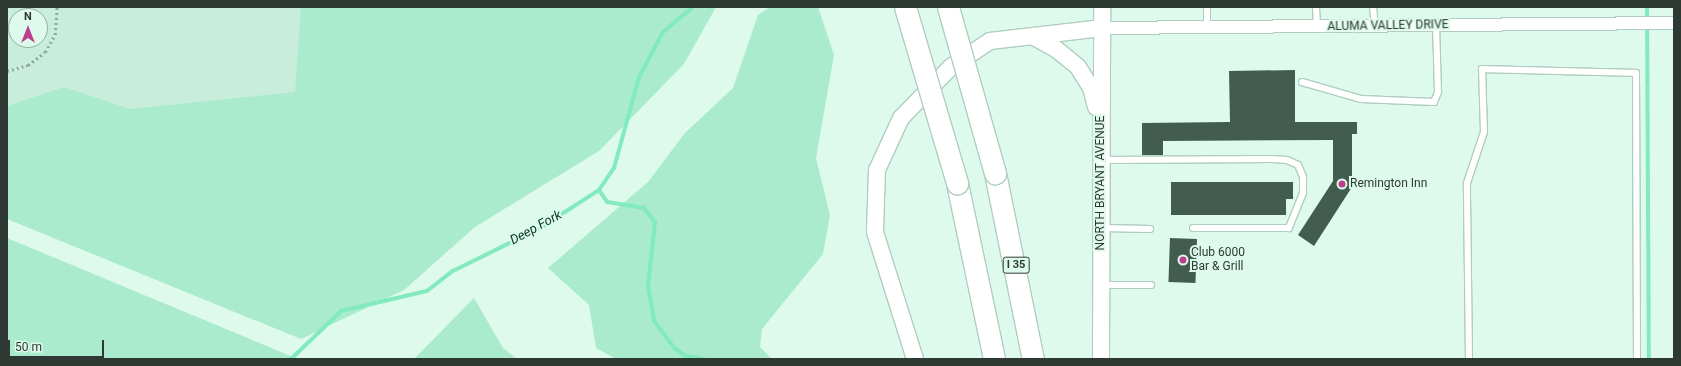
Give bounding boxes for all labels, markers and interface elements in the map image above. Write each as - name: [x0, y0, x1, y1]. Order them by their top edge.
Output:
- north arrow: [8, 8, 48, 48]
- text: N: [24, 10, 32, 23]
- street label: ALUMA VALLEY DRIVE: [1327, 18, 1449, 34]
- street label: NORTH BRYANT AVENUE: [1094, 116, 1108, 250]
- place label: Remington Inn: [1350, 177, 1427, 191]
- marker: Remington Inn: [1337, 179, 1347, 189]
- water label: Deep Fork: [507, 207, 565, 249]
- place label: Club 6000 Bar & Grill: [1191, 246, 1245, 274]
- marker: Club 6000 Bar & Grill: [1178, 255, 1188, 265]
- road number: I 35: [1002, 256, 1030, 274]
- scale bar: [10, 332, 106, 358]
- text: 50 m: [15, 340, 42, 354]

